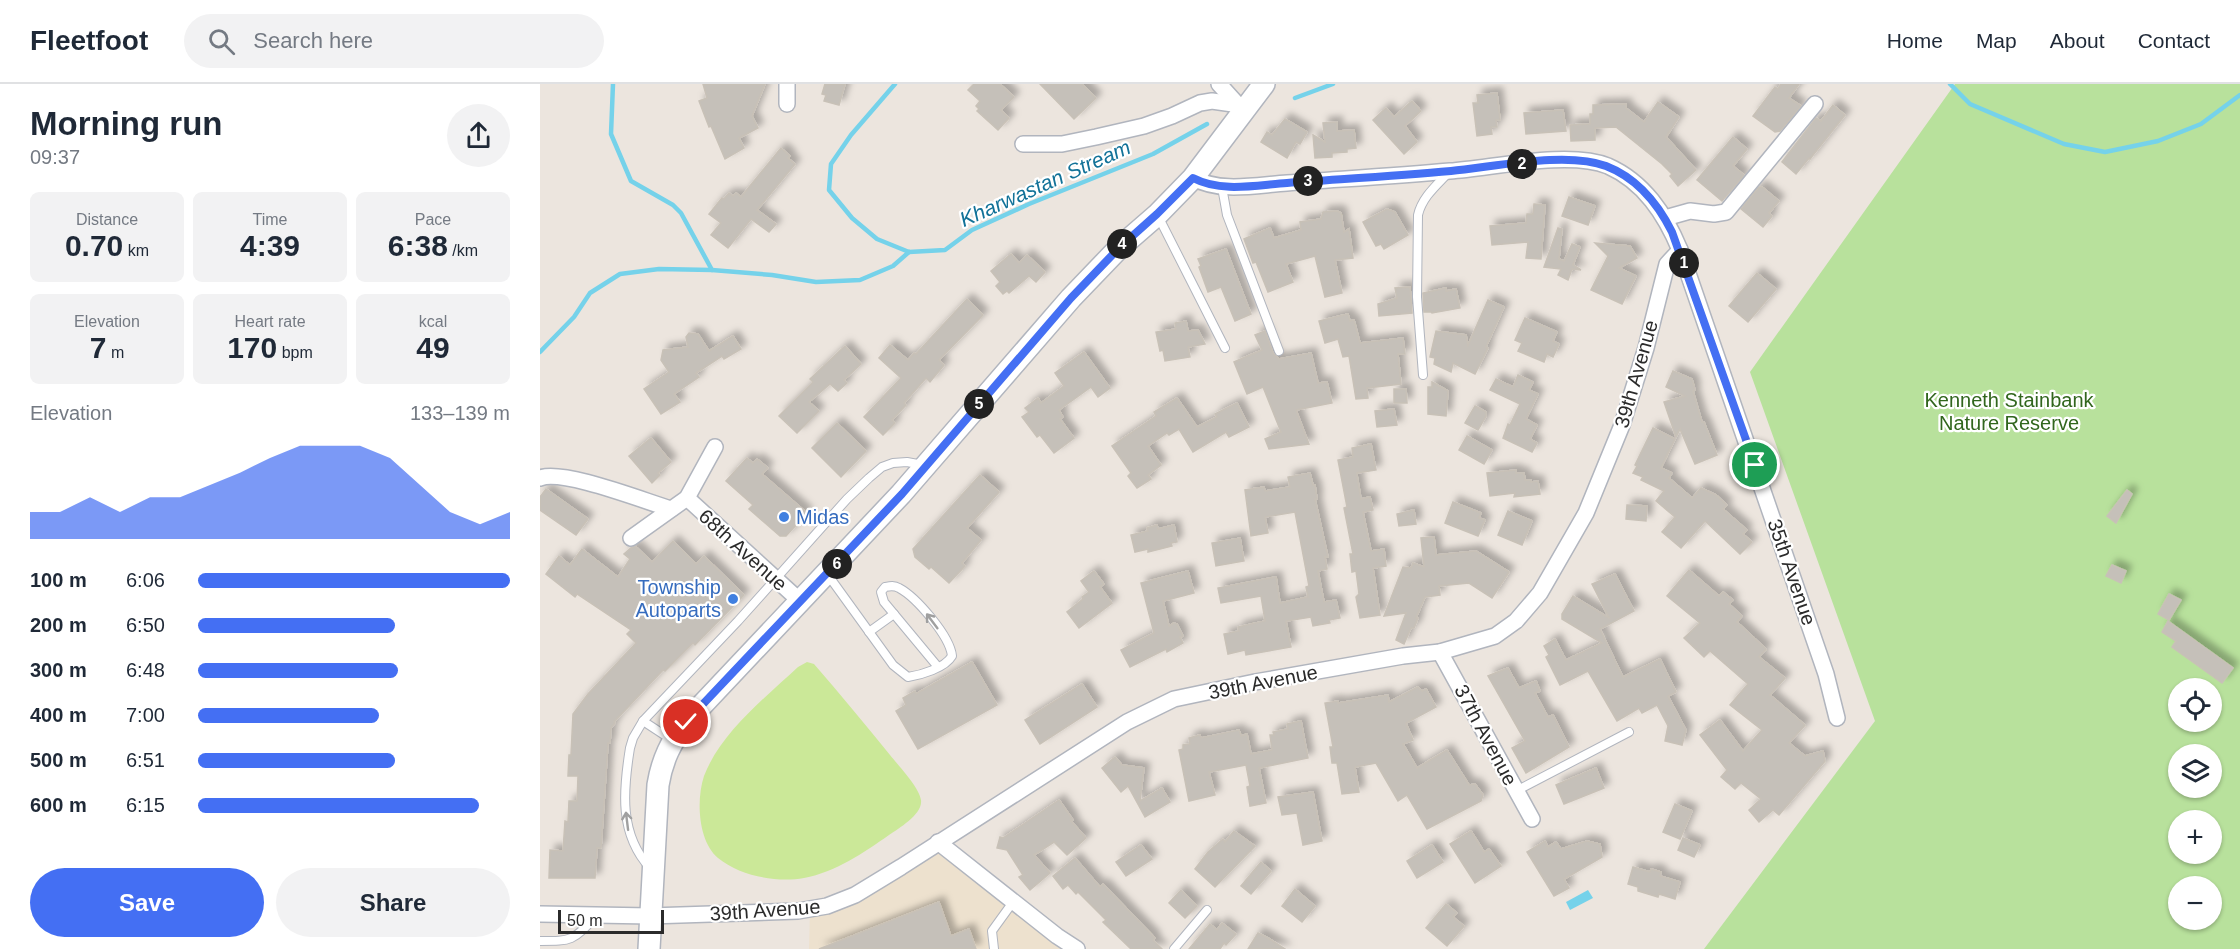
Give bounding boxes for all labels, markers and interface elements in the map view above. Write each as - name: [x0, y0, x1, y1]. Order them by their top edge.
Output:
- search box: [184, 14, 604, 68]
- text: Fleetfoot: [30, 25, 148, 56]
- icon: search: [205, 25, 238, 58]
- text: Search here: [253, 28, 373, 53]
- text: Home: [1887, 29, 1943, 52]
- text: Map: [1976, 29, 2017, 52]
- text: About: [2050, 29, 2105, 52]
- text: Contact: [2138, 29, 2210, 52]
- button: share: [447, 104, 510, 167]
- text: Morning run: [30, 105, 222, 142]
- water label: Kharwastan Stream: [956, 135, 1134, 231]
- text: 09:37: [30, 146, 80, 168]
- pin: 2: [1507, 149, 1537, 179]
- text: 2: [1518, 155, 1526, 172]
- pin: 3: [1293, 166, 1323, 196]
- text: 3: [1304, 172, 1312, 189]
- text: Distance: [76, 211, 138, 228]
- text: Time: [253, 211, 287, 228]
- text: Pace: [415, 211, 451, 228]
- text: 0.70: [65, 229, 123, 262]
- text: 4:39: [240, 229, 300, 262]
- text: 6:38: [388, 229, 448, 262]
- pin: 4: [1107, 229, 1137, 259]
- text: 4: [1118, 235, 1126, 252]
- text: km: [123, 242, 149, 259]
- text: /km: [448, 242, 478, 259]
- pin: 1: [1669, 248, 1699, 278]
- text: 1: [1680, 254, 1688, 271]
- text: Elevation: [74, 313, 140, 330]
- text: Heart rate: [234, 313, 306, 330]
- text: kcal: [419, 313, 447, 330]
- street label: 39th Avenue: [1610, 318, 1662, 430]
- text: 7: [90, 331, 106, 364]
- text: 170: [227, 331, 277, 364]
- text: 49: [416, 331, 450, 364]
- text: m: [106, 344, 124, 361]
- text: bpm: [277, 344, 313, 361]
- pin: 5: [964, 389, 994, 419]
- park label: Kenneth Stainbank Nature Reserve: [1924, 389, 2095, 434]
- text: 5: [975, 395, 983, 412]
- text: Elevation: [30, 402, 112, 424]
- text: 133–139 m: [410, 402, 510, 424]
- pin: [1729, 439, 1780, 490]
- icon: arrive: [1738, 448, 1771, 481]
- street label: 68th Avenue: [694, 505, 792, 595]
- place label: Midas: [796, 506, 849, 528]
- marker: Midas: [777, 510, 791, 524]
- street label: 35th Avenue: [1764, 516, 1820, 628]
- pin: 6: [822, 549, 852, 579]
- text: 6: [833, 555, 841, 572]
- text: 100 m: [30, 569, 87, 591]
- text: 6:06: [126, 569, 165, 591]
- place label: Township Autoparts: [635, 576, 721, 621]
- marker: Township Autoparts: [726, 592, 740, 606]
- text: 200 m: [30, 614, 87, 636]
- text: 6:50: [126, 614, 165, 636]
- one-way arrow: [926, 614, 938, 630]
- text: 300 m: [30, 659, 87, 681]
- text: 6:48: [126, 659, 165, 681]
- street label: 39th Avenue: [1206, 661, 1320, 703]
- map controls: [2168, 678, 2222, 930]
- button: locate: [2168, 678, 2222, 732]
- street label: 37th Avenue: [1450, 681, 1522, 789]
- pin: [660, 696, 711, 747]
- text: 400 m: [30, 704, 87, 726]
- text: 7:00: [126, 704, 165, 726]
- icon: check: [669, 705, 702, 738]
- button: layers: [2168, 744, 2222, 798]
- text: 500 m: [30, 749, 87, 771]
- text: 6:51: [126, 749, 165, 771]
- text: 600 m: [30, 794, 87, 816]
- text: 6:15: [126, 794, 165, 816]
- button: +: [2168, 810, 2222, 864]
- one-way arrow: [621, 812, 632, 831]
- button: Save: [30, 868, 264, 937]
- button: Share: [276, 868, 510, 937]
- button: −: [2168, 876, 2222, 930]
- street label: 39th Avenue: [709, 895, 821, 925]
- scale bar: [558, 907, 664, 934]
- text: 50 m: [567, 912, 603, 929]

